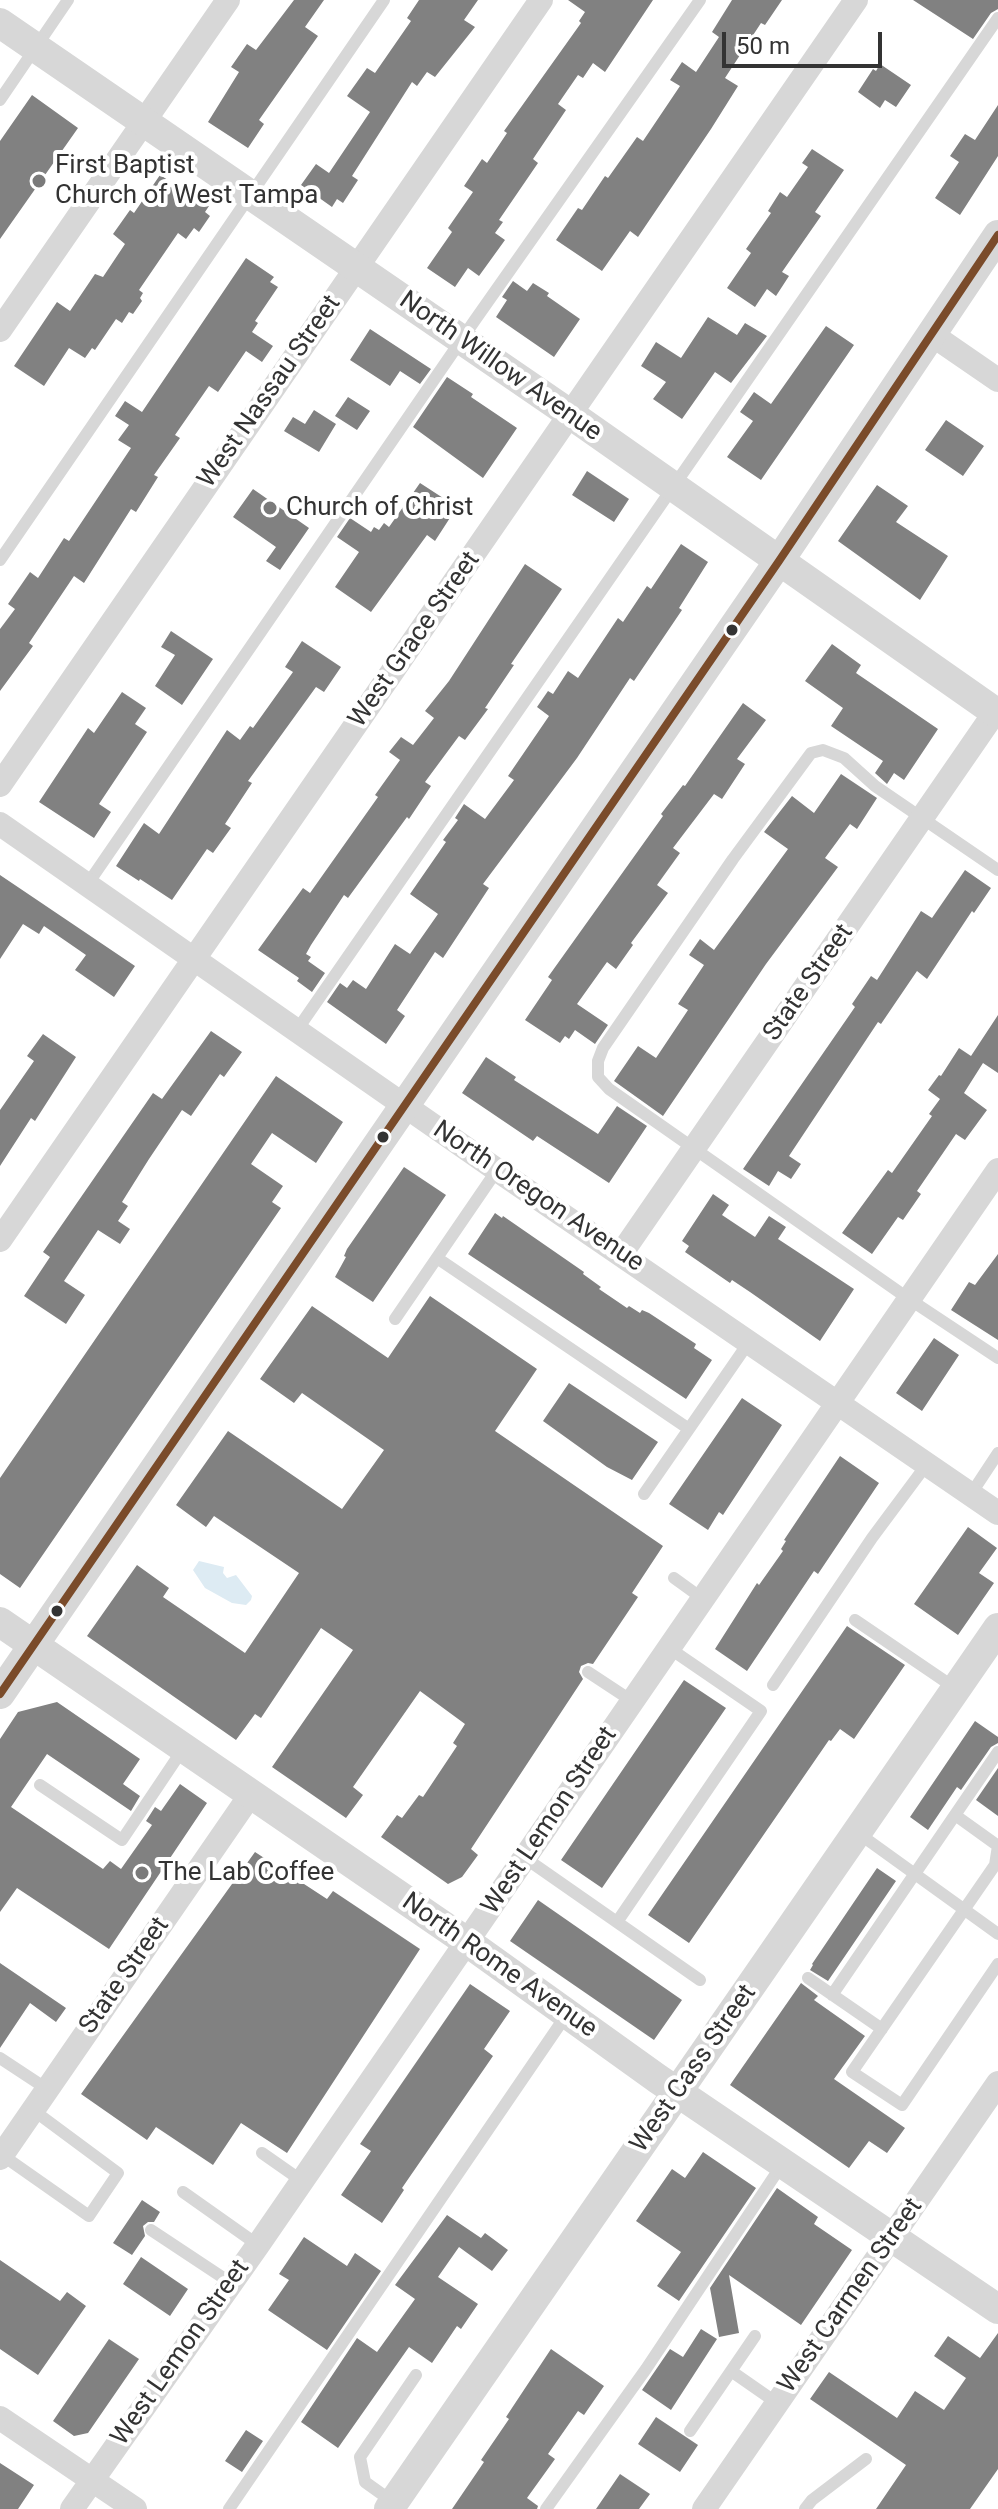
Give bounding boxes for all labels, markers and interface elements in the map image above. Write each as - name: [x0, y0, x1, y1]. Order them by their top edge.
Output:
- scale bar: [726, 16, 886, 66]
- text: 50 m: [736, 32, 790, 60]
- place label: First Baptist Church of West Tampa: [55, 150, 318, 212]
- marker: First Baptist Church of West Tampa: [30, 172, 48, 190]
- street label: North Willow Avenue: [393, 285, 607, 449]
- street label: West Nassau Street: [192, 290, 348, 494]
- place label: Church of Christ: [286, 492, 473, 524]
- marker: Church of Christ: [261, 499, 279, 517]
- street label: West Grace Street: [343, 546, 487, 734]
- unlabelled marker: [724, 622, 740, 638]
- street label: State Street: [757, 919, 861, 1047]
- street label: North Oregon Avenue: [427, 1115, 649, 1279]
- unlabelled marker: [375, 1129, 391, 1145]
- unlabelled marker: [49, 1603, 65, 1619]
- street label: West Lemon Street: [476, 1721, 624, 1921]
- place label: The Lab Coffee: [158, 1857, 334, 1889]
- marker: The Lab Coffee: [133, 1864, 151, 1882]
- street label: North Rome Avenue: [395, 1887, 603, 2045]
- street label: State Street: [73, 1912, 177, 2040]
- street label: West Cass Street: [625, 1979, 763, 2159]
- street label: West Carmen Street: [772, 2193, 930, 2399]
- street label: West Lemon Street: [105, 2254, 257, 2452]

